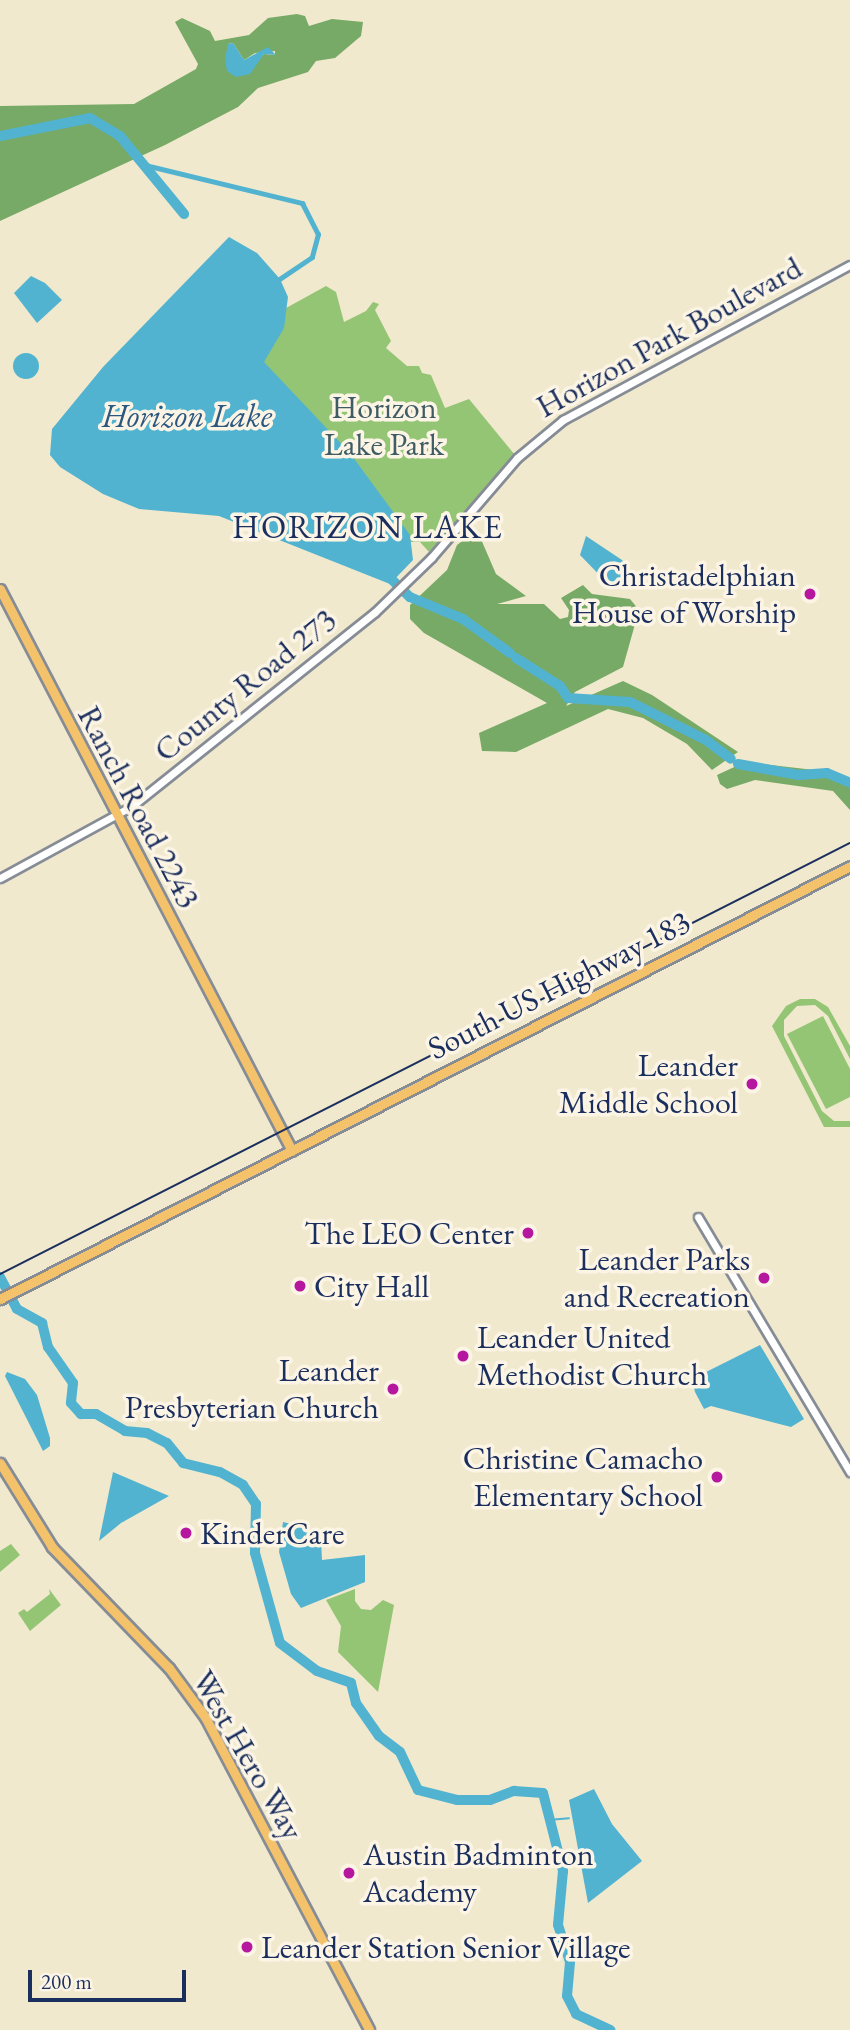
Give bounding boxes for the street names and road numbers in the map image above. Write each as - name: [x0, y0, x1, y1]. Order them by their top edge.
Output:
- street label: Horizon Park Boulevard: [530, 248, 808, 426]
- street label: County Road 273: [147, 600, 343, 770]
- street label: Ranch Road 2243: [70, 699, 208, 915]
- street label: South US Highway 183: [421, 902, 697, 1068]
- street label: West Hero Way: [184, 1663, 312, 1847]

